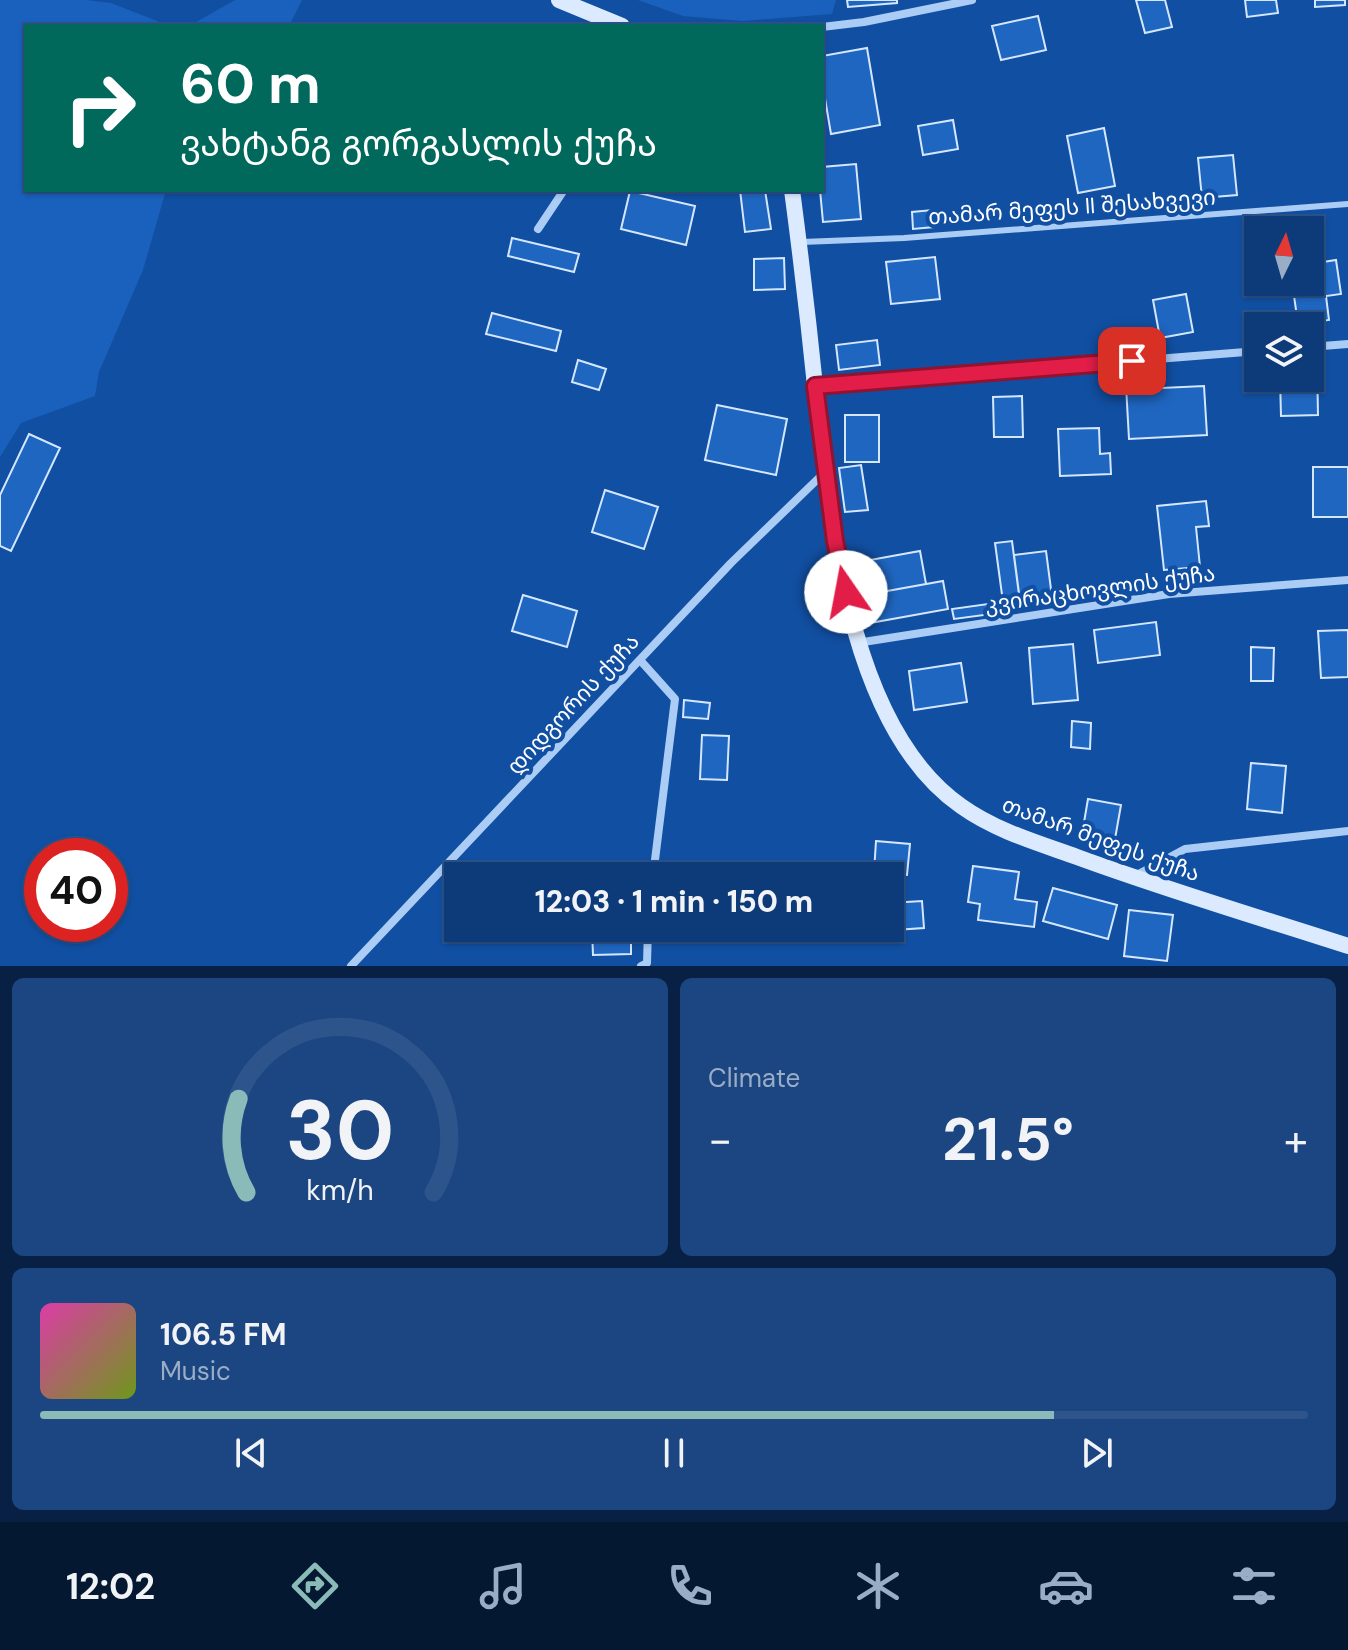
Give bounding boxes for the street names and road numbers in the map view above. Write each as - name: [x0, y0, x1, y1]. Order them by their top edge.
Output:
- street label: თამარ მეფეს II შესახვევი: [927, 182, 1217, 232]
- street label: კვირაცხოვლის ქუჩა: [983, 558, 1217, 620]
- street label: დიდგორის ქუჩა: [500, 628, 646, 780]
- street label: თამარ მეფეს ქუჩა: [998, 790, 1204, 888]

